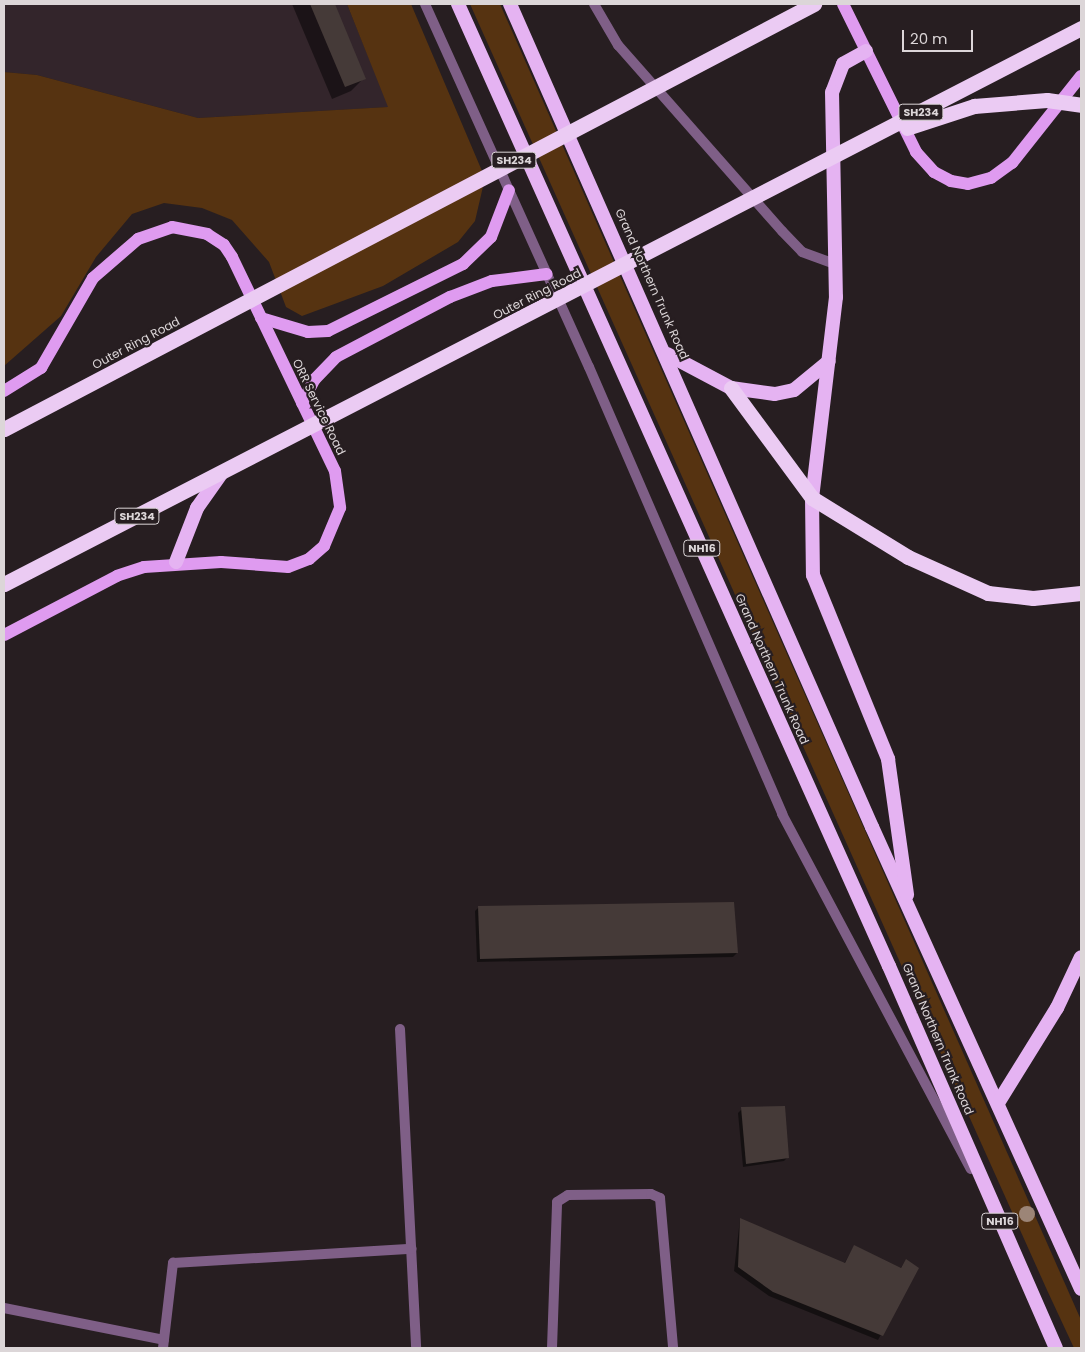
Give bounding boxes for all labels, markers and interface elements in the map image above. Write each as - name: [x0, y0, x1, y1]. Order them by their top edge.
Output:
- scale bar: [905, 20, 976, 52]
- text: 20 m: [910, 28, 948, 49]
- road number: SH234: [897, 104, 945, 120]
- road number: SH234: [490, 152, 538, 168]
- street label: Grand Northern Trunk Road: [612, 206, 692, 362]
- street label: Outer Ring Road: [490, 266, 584, 322]
- street label: Outer Ring Road: [90, 314, 182, 372]
- street label: ORR Service Road: [290, 357, 348, 457]
- road number: SH234: [113, 508, 161, 524]
- road number: NH16: [683, 540, 721, 556]
- street label: Grand Northern Trunk Road: [732, 591, 812, 747]
- street label: Grand Northern Trunk Road: [899, 961, 977, 1117]
- road number: NH16: [981, 1212, 1019, 1230]

